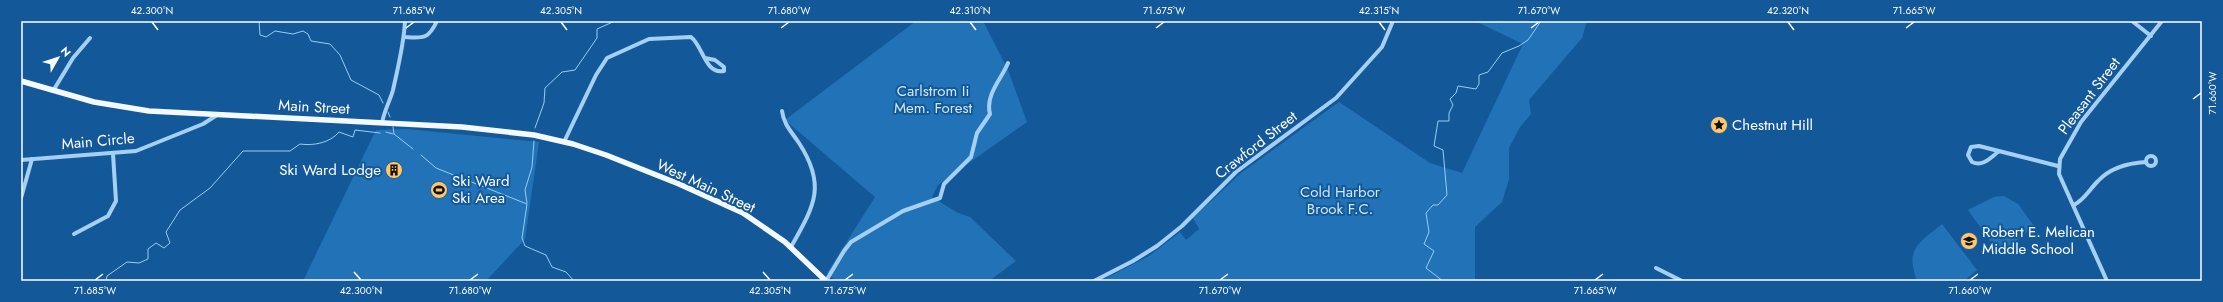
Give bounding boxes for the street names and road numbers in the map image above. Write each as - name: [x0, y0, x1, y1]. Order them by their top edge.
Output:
- street label: Pleasant Street: [2053, 52, 2126, 139]
- street label: Main Street: [278, 94, 351, 120]
- street label: Crawford Street: [1210, 106, 1302, 184]
- street label: Main Circle: [61, 127, 136, 155]
- street label: West Main Street: [653, 153, 759, 219]

